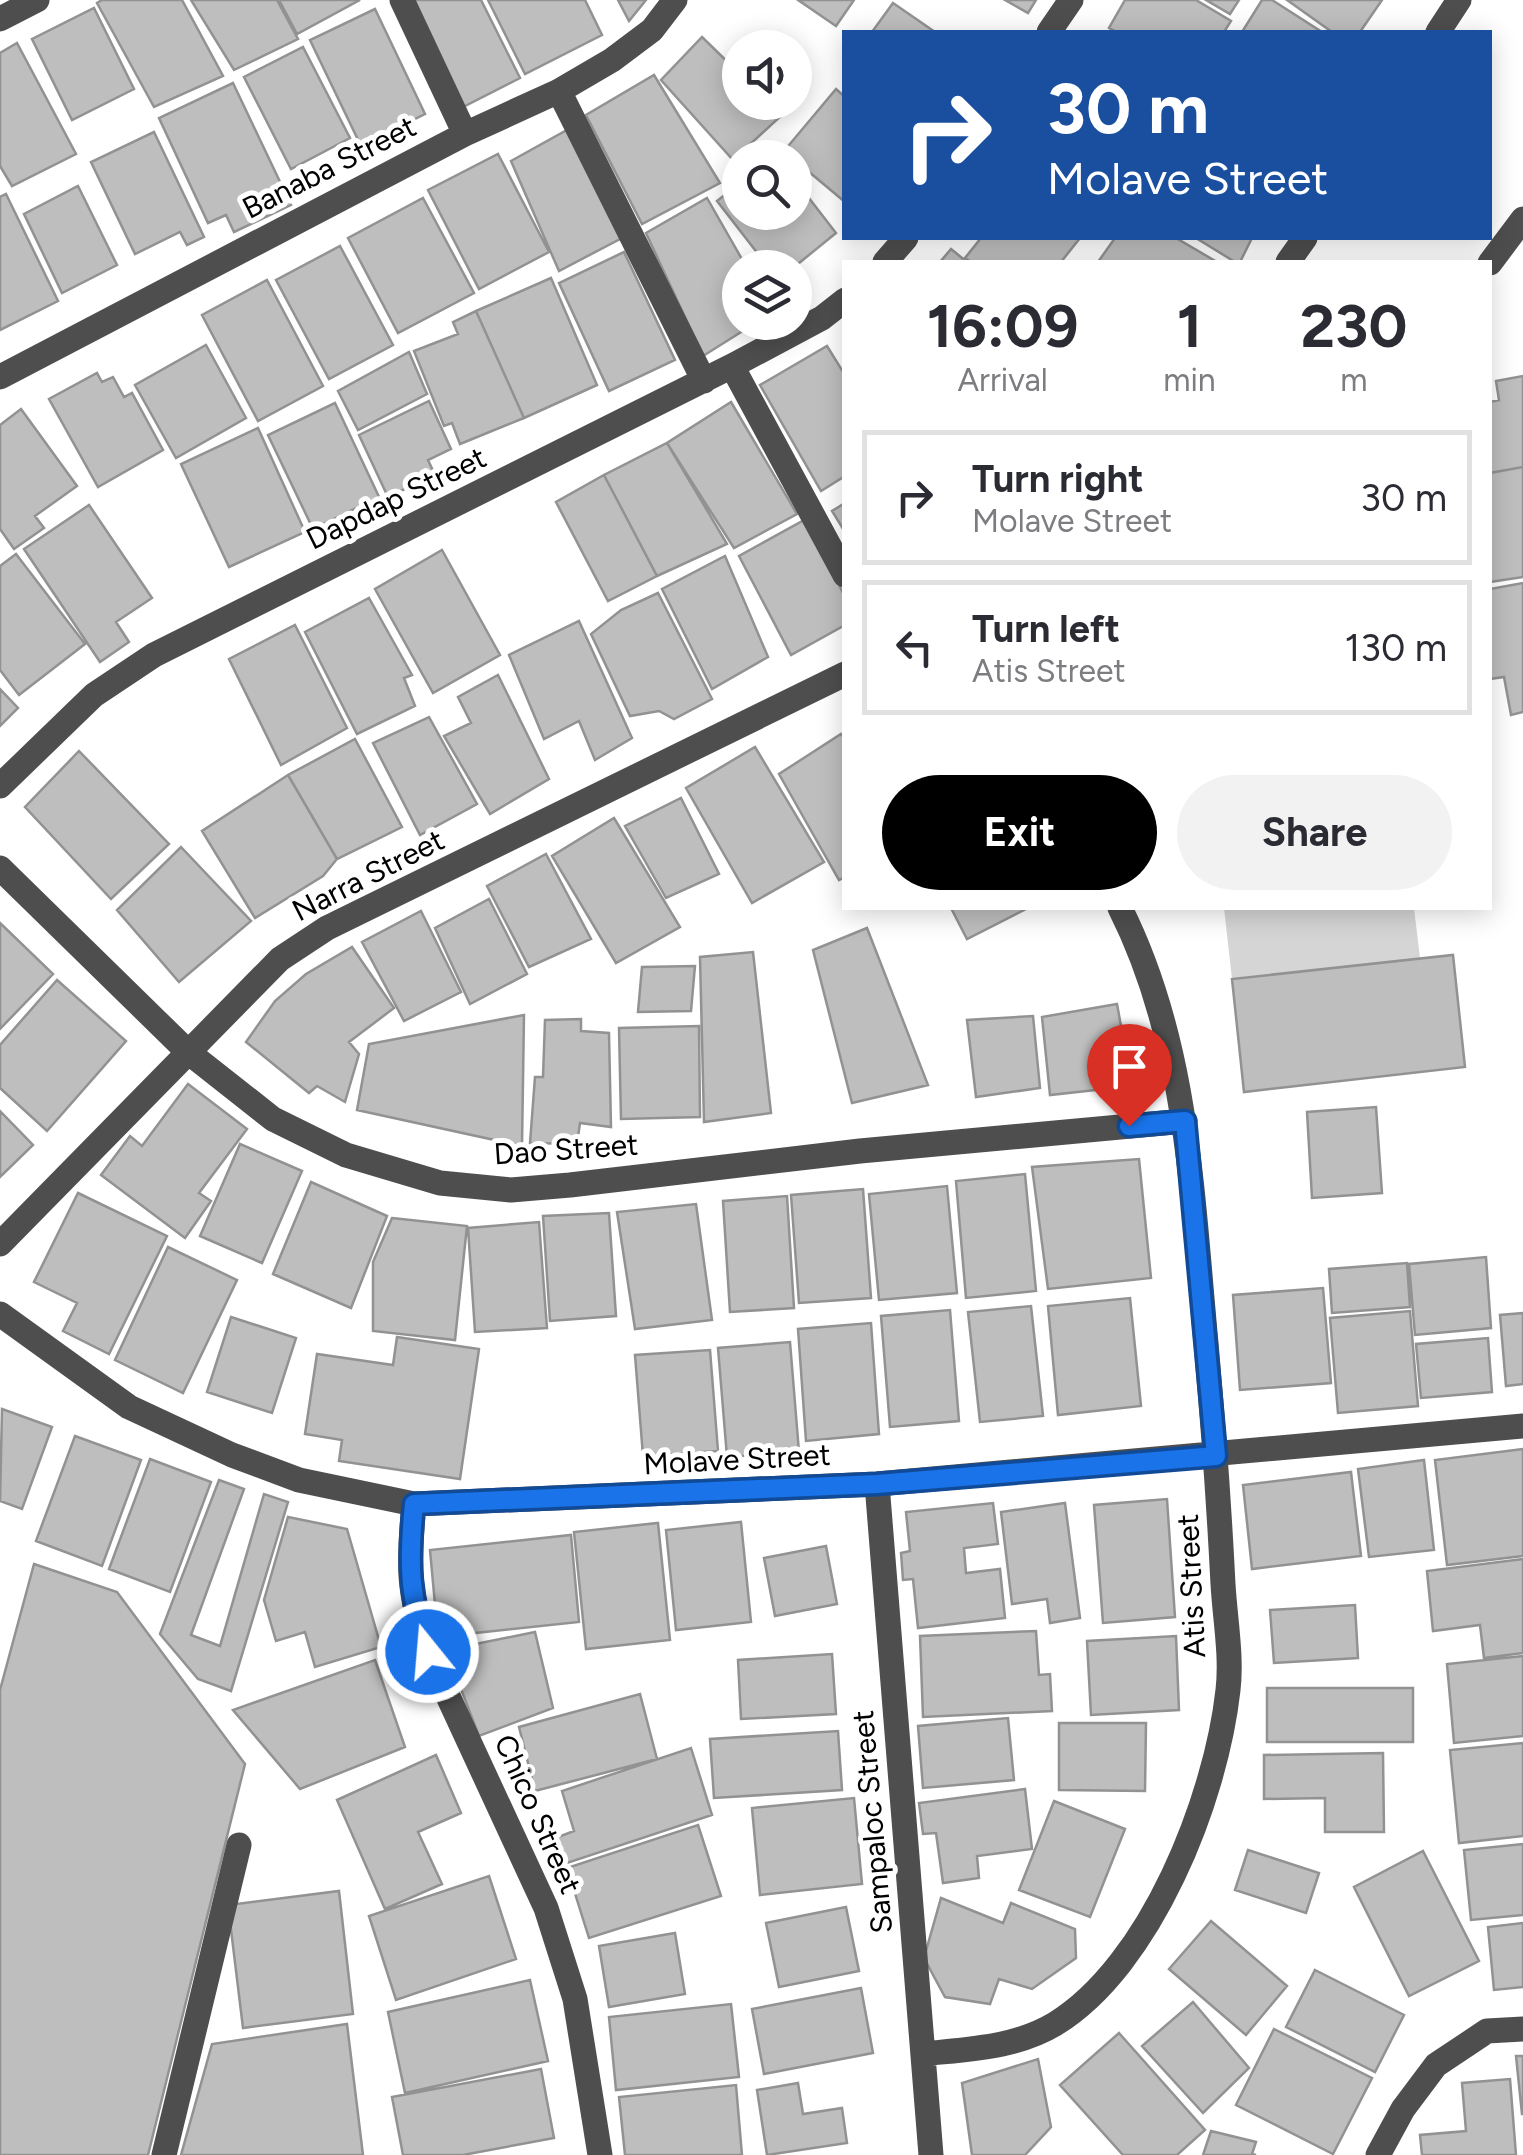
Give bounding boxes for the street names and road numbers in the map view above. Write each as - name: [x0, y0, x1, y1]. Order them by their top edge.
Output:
- street label: Banaba Street: [236, 107, 422, 227]
- street label: Dapdap Street: [300, 438, 492, 558]
- street label: Narra Street: [286, 821, 450, 929]
- street label: Dao Street: [493, 1125, 639, 1173]
- street label: Molave Street: [642, 1436, 832, 1482]
- street label: Atis Street: [1169, 1513, 1213, 1659]
- street label: Sampaloc Street: [844, 1709, 900, 1935]
- street label: Chico Street: [486, 1729, 590, 1899]

